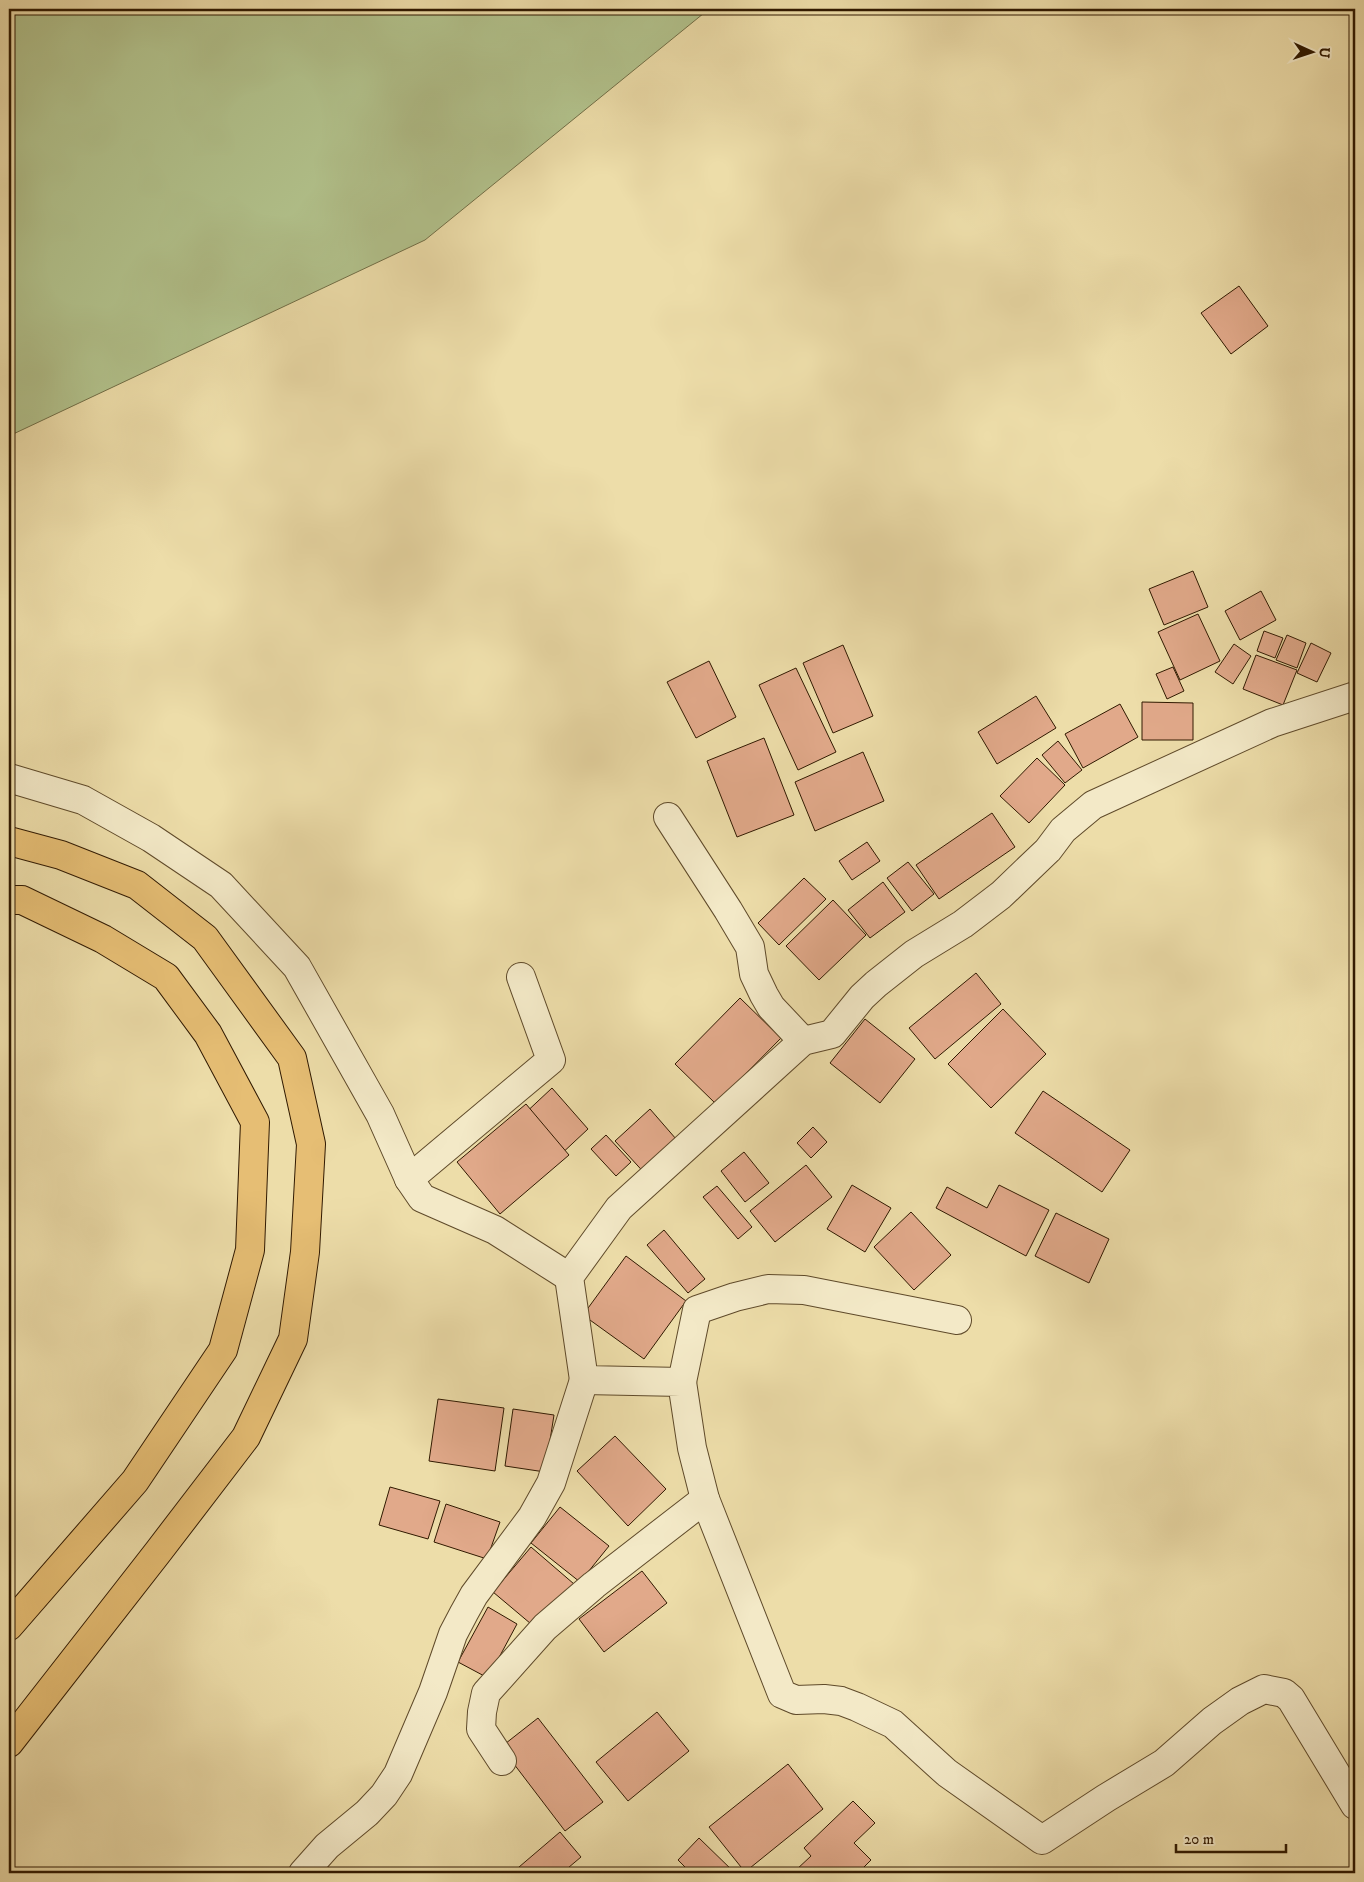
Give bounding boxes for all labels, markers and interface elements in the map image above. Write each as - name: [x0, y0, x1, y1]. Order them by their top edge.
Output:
- north arrow: [1286, 28, 1336, 78]
- text: U: [1315, 47, 1333, 59]
- scale bar: [1176, 1822, 1286, 1854]
- text: 20 m: [1184, 1830, 1214, 1849]

